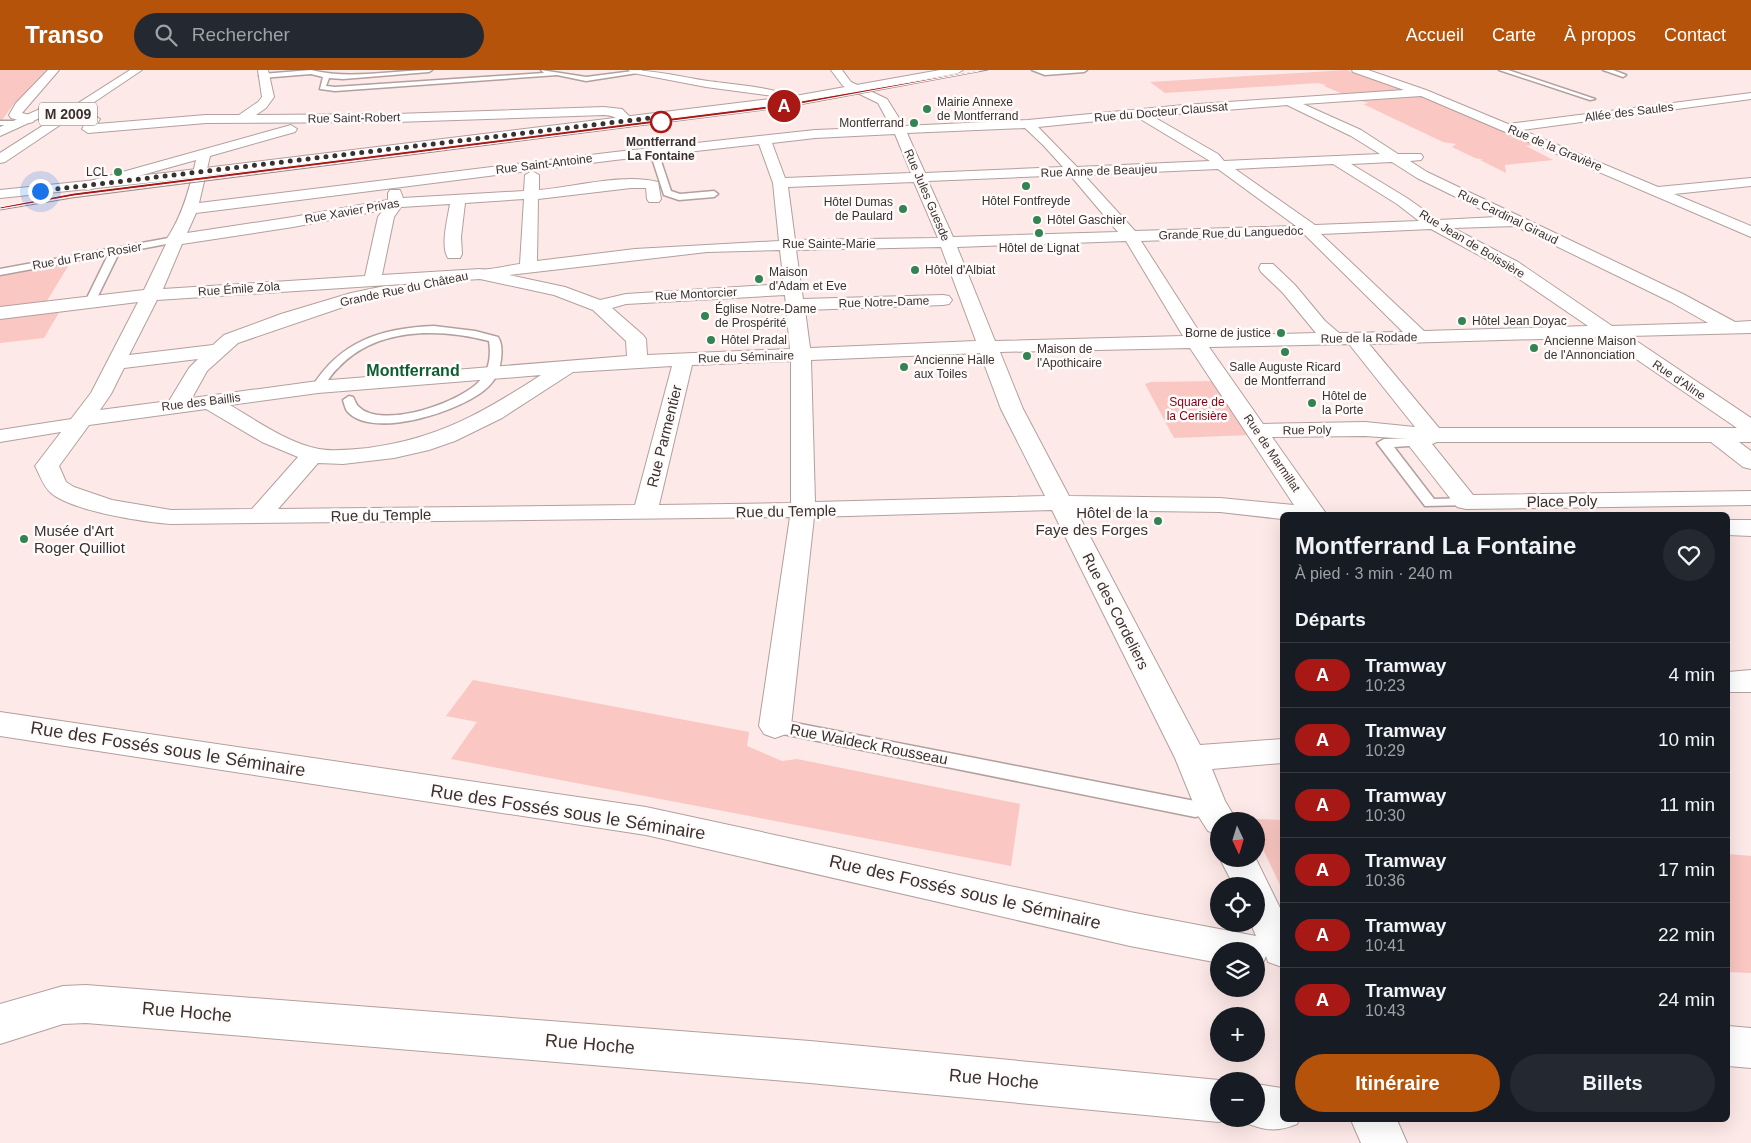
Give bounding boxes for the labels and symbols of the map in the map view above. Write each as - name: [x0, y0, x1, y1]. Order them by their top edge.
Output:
- line badge: A: [768, 90, 800, 122]
- place label: Mairie Annexe de Montferrand: [937, 95, 1018, 123]
- street label: Rue du Docteur Claussat: [1094, 99, 1229, 125]
- street label: Allée des Saules: [1584, 100, 1674, 124]
- road number: M 2009: [39, 103, 97, 126]
- marker: Mairie Annexe de Montferrand: [921, 103, 933, 115]
- street label: Rue Saint-Robert: [308, 110, 401, 126]
- marker: Montferrand La Fontaine: [650, 111, 672, 133]
- place label: Montferrand: [839, 116, 904, 130]
- marker: Montferrand: [908, 117, 920, 129]
- street label: Rue de la Gravière: [1506, 122, 1604, 174]
- place label: Montferrand La Fontaine: [626, 135, 696, 163]
- street label: Rue Jules Guesde: [901, 147, 953, 243]
- street label: Rue Saint-Antoine: [495, 151, 594, 177]
- street label: Rue Anne de Beaujeu: [1040, 162, 1158, 180]
- place label: LCL: [86, 165, 108, 179]
- marker: LCL: [112, 166, 124, 178]
- your location: [28, 179, 53, 204]
- marker: Hôtel Fontfreyde: [1020, 180, 1032, 192]
- street label: Rue Cardinal Giraud: [1456, 187, 1560, 247]
- place label: Hôtel Fontfreyde: [982, 194, 1071, 208]
- place label: Hôtel Dumas de Paulard: [824, 195, 893, 223]
- street label: Rue Xavier Privas: [303, 196, 401, 226]
- marker: Hôtel Dumas de Paulard: [897, 203, 909, 215]
- street label: Rue Jean de Boissière: [1417, 207, 1528, 281]
- place label: Hôtel Gaschier: [1047, 213, 1126, 227]
- marker: Hôtel Gaschier: [1031, 214, 1043, 226]
- street label: Grande Rue du Languedoc: [1158, 223, 1304, 243]
- marker: Hôtel de Lignat: [1033, 227, 1045, 239]
- street label: Rue Sainte-Marie: [782, 237, 876, 251]
- street label: Rue du Franc Rosier: [31, 239, 143, 273]
- place label: Hôtel de Lignat: [999, 241, 1080, 255]
- place label: Hôtel d'Albiat: [925, 263, 996, 277]
- marker: Hôtel d'Albiat: [909, 264, 921, 276]
- place label: Maison d'Adam et Eve: [769, 265, 847, 293]
- street label: Grande Rue du Château: [339, 269, 469, 309]
- marker: Maison d'Adam et Eve: [753, 273, 765, 285]
- street label: Rue Émile Zola: [198, 278, 281, 299]
- street label: Rue Montorcier: [655, 285, 737, 303]
- street label: Rue Notre-Dame: [838, 293, 930, 311]
- place label: Église Notre-Dame de Prospérité: [715, 301, 817, 330]
- marker: Église Notre-Dame de Prospérité: [699, 310, 711, 322]
- place label: Hôtel Jean Doyac: [1472, 314, 1567, 328]
- marker: Hôtel Jean Doyac: [1456, 315, 1468, 327]
- place label: Borne de justice: [1185, 326, 1271, 340]
- marker: Borne de justice: [1275, 327, 1287, 339]
- street label: Rue de la Rodade: [1321, 330, 1418, 346]
- place label: Hôtel Pradal: [721, 333, 787, 347]
- marker: Hôtel Pradal: [705, 334, 717, 346]
- place label: Ancienne Maison de l'Annonciation: [1544, 334, 1636, 362]
- place label: Maison de l'Apothicaire: [1037, 342, 1102, 370]
- marker: Ancienne Maison de l'Annonciation: [1528, 342, 1540, 354]
- marker: Salle Auguste Ricard de Montferrand: [1279, 346, 1291, 358]
- street label: Rue du Séminaire: [698, 348, 795, 366]
- marker: Maison de l'Apothicaire: [1021, 350, 1033, 362]
- place label: Ancienne Halle aux Toiles: [914, 353, 995, 381]
- street label: Rue d'Aline: [1650, 357, 1708, 403]
- place label: Salle Auguste Ricard de Montferrand: [1229, 360, 1341, 388]
- marker: Ancienne Halle aux Toiles: [898, 361, 910, 373]
- district label: Montferrand: [366, 362, 460, 379]
- street label: Rue Parmentier: [643, 383, 685, 489]
- place label: Hôtel de la Porte: [1322, 389, 1367, 417]
- street label: Rue des Baillis: [161, 390, 241, 414]
- park label: Square de la Cerisière: [1167, 395, 1228, 423]
- marker: Hôtel de la Porte: [1306, 397, 1318, 409]
- street label: Rue de Marmillat: [1241, 411, 1304, 495]
- street label: Rue Poly: [1283, 423, 1331, 437]
- street label: Place Poly: [1526, 492, 1598, 510]
- street label: Rue du Temple: [736, 502, 836, 520]
- place label: Hôtel de la Faye des Forges: [1035, 504, 1149, 538]
- street label: Rue du Temple: [331, 506, 431, 524]
- marker: Hôtel de la Faye des Forges: [1152, 515, 1164, 527]
- place label: Musée d'Art Roger Quilliot: [34, 522, 126, 556]
- marker: Musée d'Art Roger Quilliot: [18, 533, 30, 545]
- street label: Rue des Cordeliers: [1079, 550, 1153, 672]
- street label: Rue des Fossés sous le Séminaire: [29, 717, 307, 781]
- street label: Rue Waldeck Rousseau: [789, 720, 949, 768]
- street label: Rue des Fossés sous le Séminaire: [429, 780, 707, 844]
- north arrow: [1210, 812, 1265, 868]
- street label: Rue des Fossés sous le Séminaire: [827, 851, 1103, 933]
- street label: Rue Hoche: [141, 998, 233, 1026]
- street label: Rue Hoche: [544, 1030, 636, 1058]
- street label: Rue Hoche: [948, 1065, 1040, 1093]

